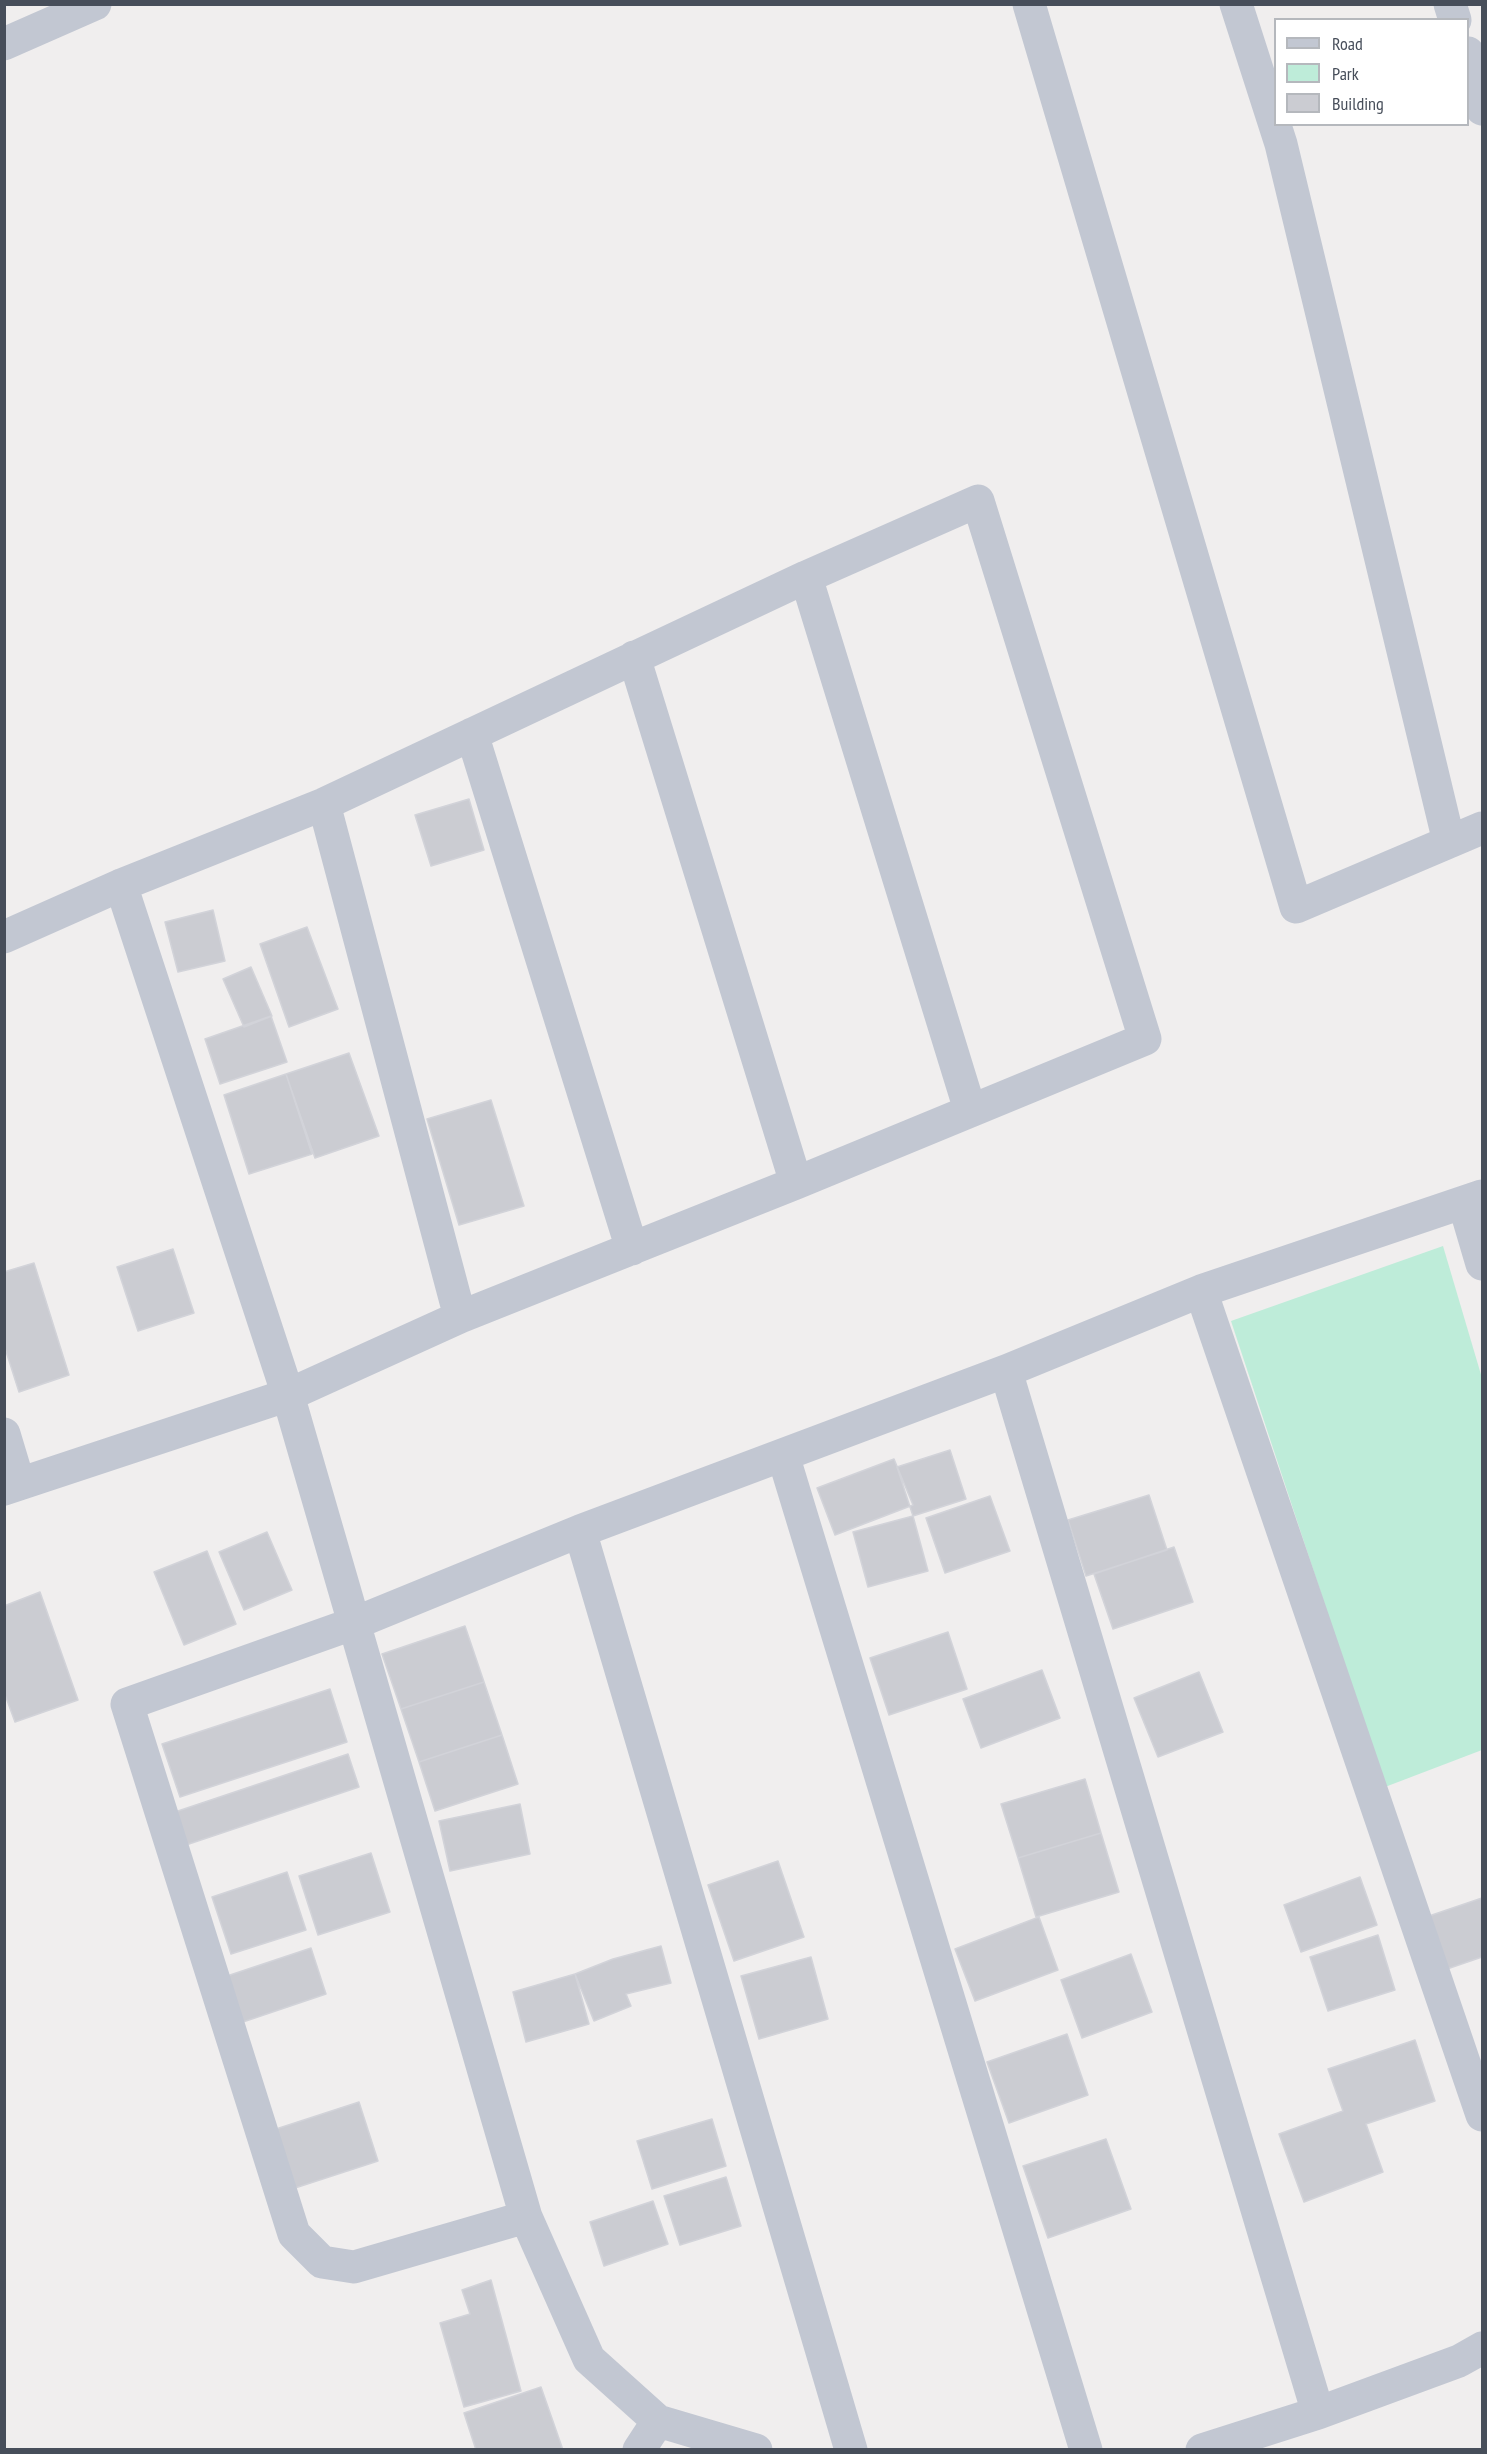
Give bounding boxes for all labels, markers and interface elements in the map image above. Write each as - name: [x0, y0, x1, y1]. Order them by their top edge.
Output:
- legend: [1274, 18, 1469, 126]
- text: Road: [1332, 32, 1363, 55]
- text: Park: [1332, 62, 1359, 85]
- text: Building: [1332, 92, 1384, 115]

